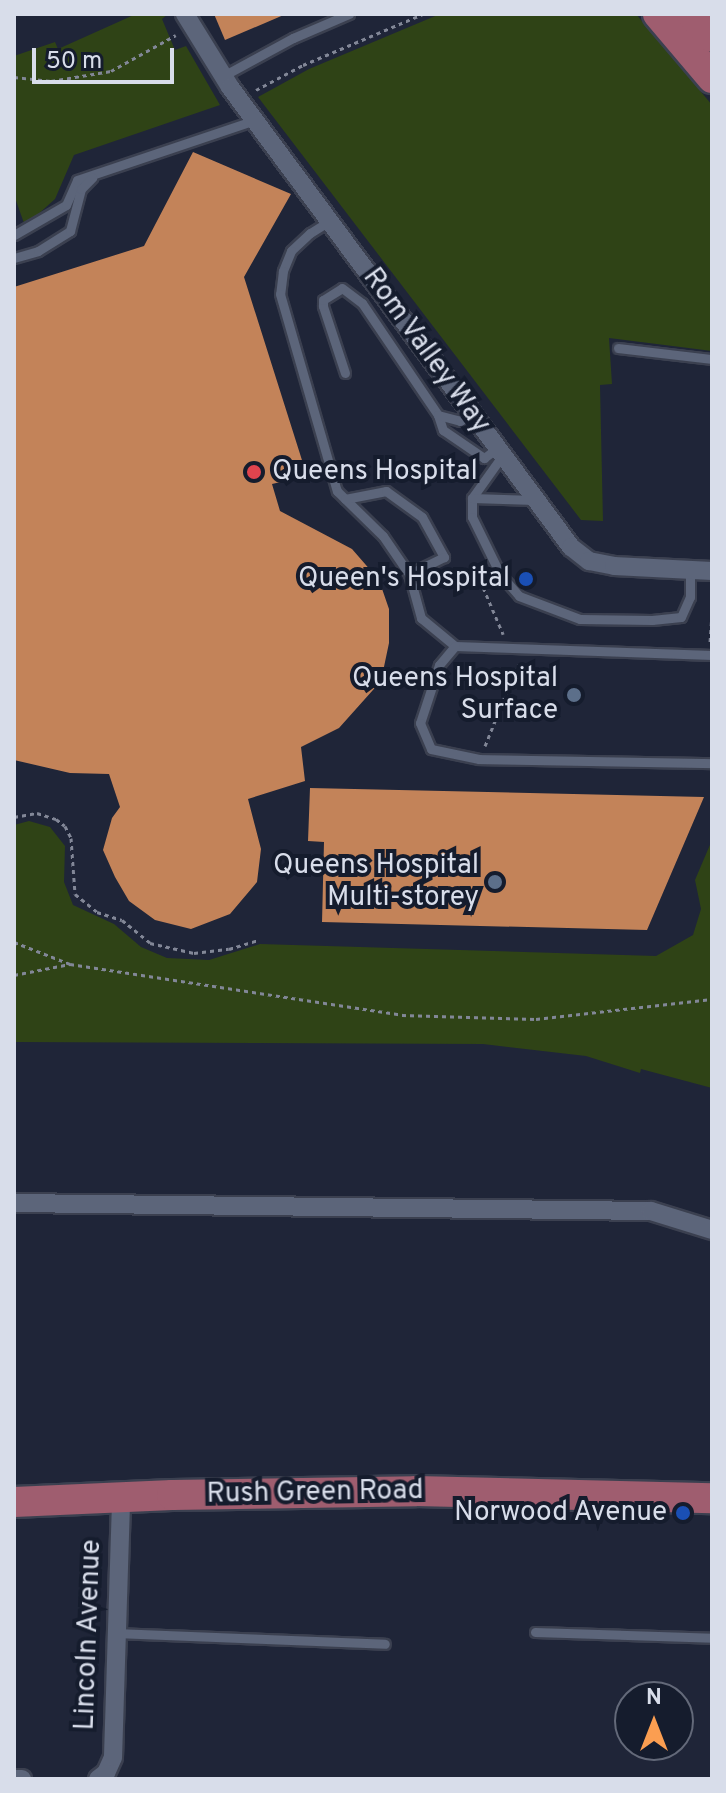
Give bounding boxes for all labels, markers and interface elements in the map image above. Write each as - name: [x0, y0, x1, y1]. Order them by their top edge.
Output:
- scale bar: [36, 32, 178, 82]
- text: 50 m: [46, 47, 102, 77]
- street label: Rom Valley Way: [354, 261, 498, 441]
- place label: Queens Hospital: [272, 455, 478, 489]
- marker: Queens Hospital: [243, 461, 265, 483]
- place label: Queen's Hospital: [298, 562, 510, 596]
- marker: Queen's Hospital: [517, 570, 535, 588]
- place label: Queens Hospital Surface: [352, 662, 558, 728]
- marker: Queens Hospital Surface: [565, 686, 583, 704]
- place label: Queens Hospital Multi-storey: [273, 849, 479, 915]
- marker: Queens Hospital Multi-storey: [486, 873, 504, 891]
- street label: Rush Green Road: [206, 1474, 424, 1512]
- place label: Norwood Avenue: [453, 1496, 667, 1530]
- marker: Norwood Avenue: [674, 1504, 692, 1522]
- street label: Lincoln Avenue: [69, 1538, 109, 1732]
- north arrow: [614, 1681, 694, 1761]
- text: N: [646, 1685, 662, 1712]

